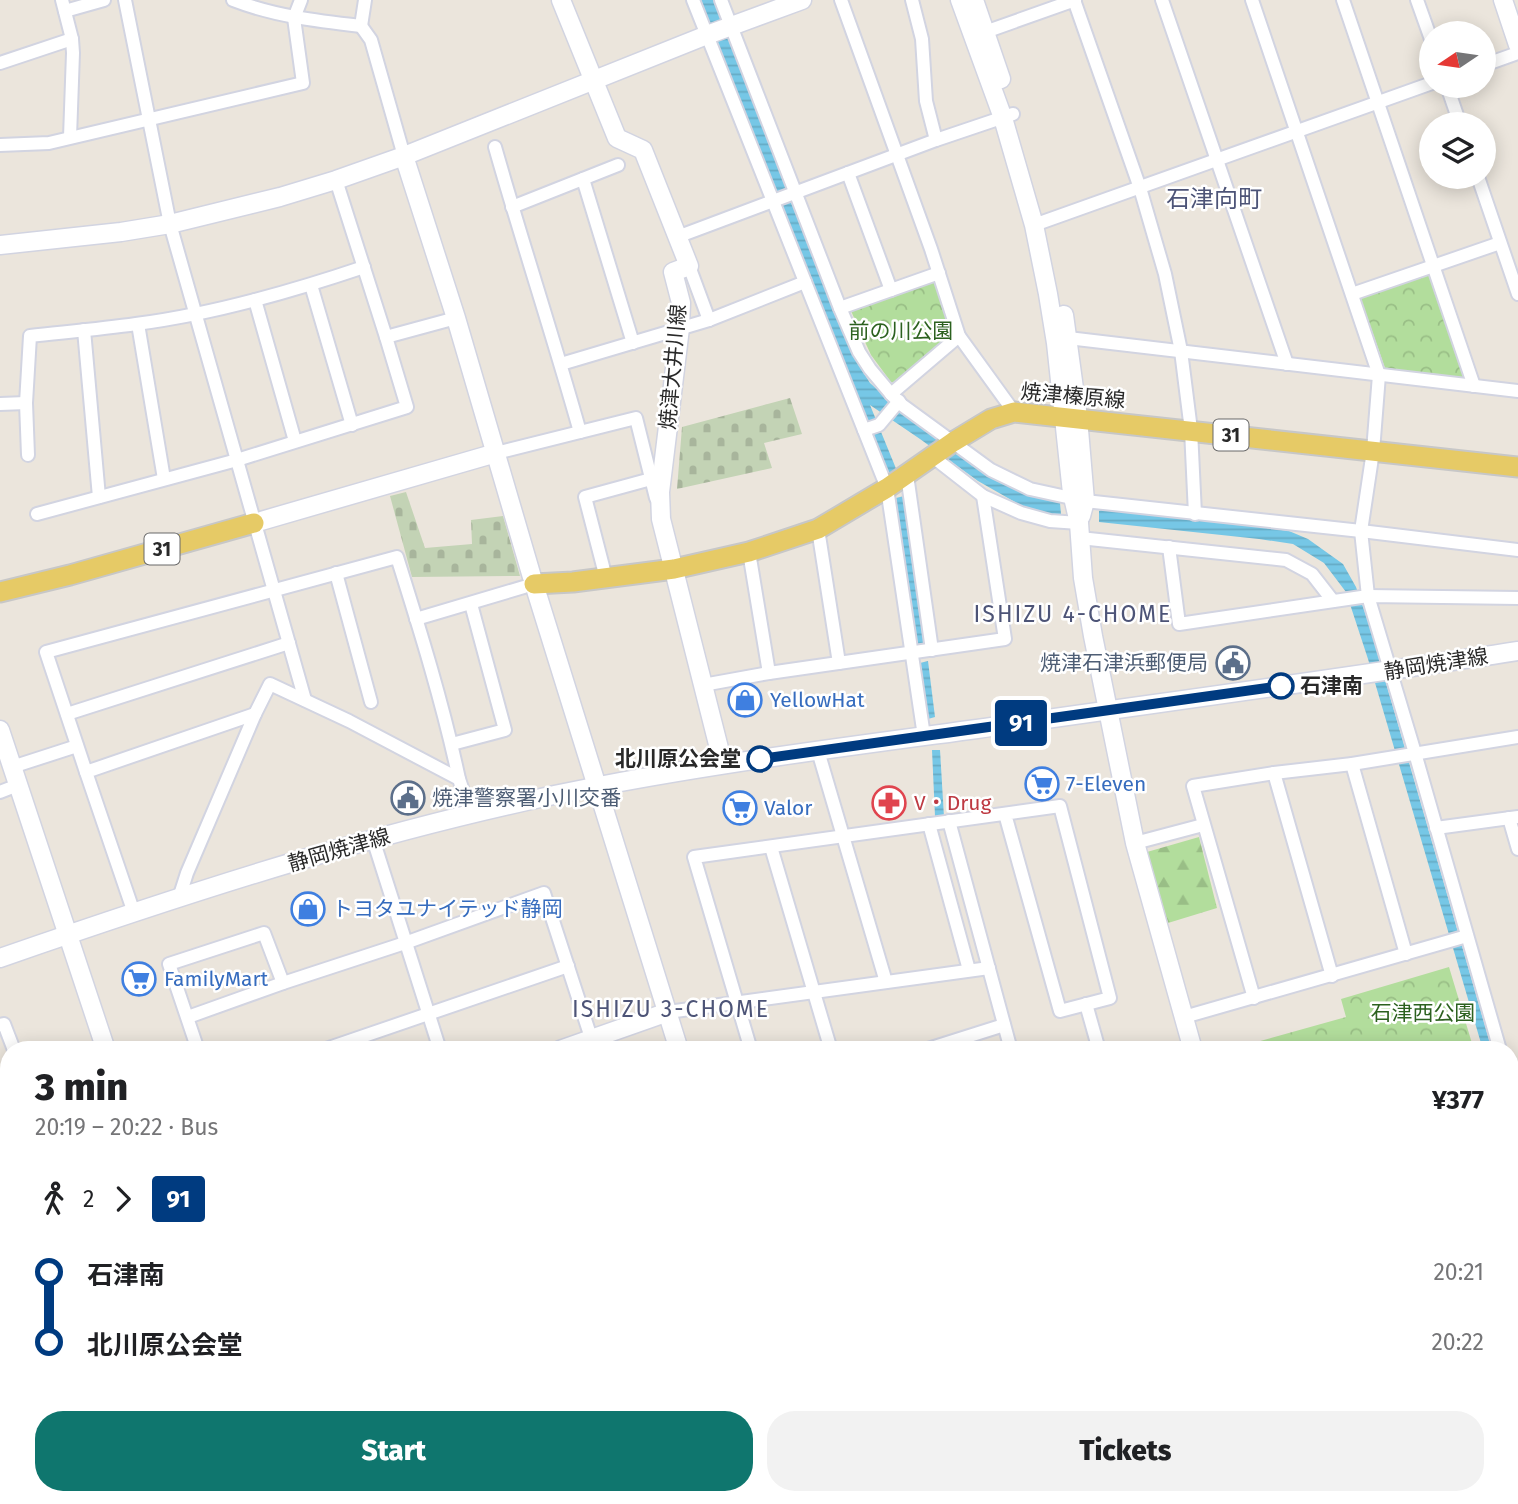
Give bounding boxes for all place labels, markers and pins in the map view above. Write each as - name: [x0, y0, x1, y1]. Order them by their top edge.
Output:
- public building icon: 焼津石津浜郵便局: [1214, 644, 1252, 682]
- place label: 焼津石津浜郵便局: [1040, 650, 1208, 676]
- marker: 石津南: [1268, 673, 1294, 699]
- place label: 石津南: [1300, 673, 1363, 699]
- shop icon: YellowHat: [726, 681, 764, 719]
- place label: YellowHat: [770, 687, 865, 713]
- place label: 北川原公会堂: [615, 746, 741, 772]
- marker: 北川原公会堂: [747, 746, 773, 772]
- supermarket icon: 7-Eleven: [1023, 765, 1061, 803]
- place label: 7-Eleven: [1066, 771, 1146, 797]
- public building icon: 焼津警察署小川交番: [389, 779, 427, 817]
- pharmacy icon: V・Drug: [870, 784, 908, 822]
- place label: 焼津警察署小川交番: [432, 785, 621, 811]
- supermarket icon: Valor: [721, 789, 759, 827]
- place label: V・Drug: [914, 790, 992, 816]
- place label: Valor: [764, 795, 812, 821]
- shop icon: トヨタユナイテッド静岡: [289, 890, 327, 928]
- place label: トヨタユナイテッド静岡: [332, 896, 563, 922]
- supermarket icon: FamilyMart: [120, 960, 158, 998]
- place label: FamilyMart: [164, 966, 269, 992]

